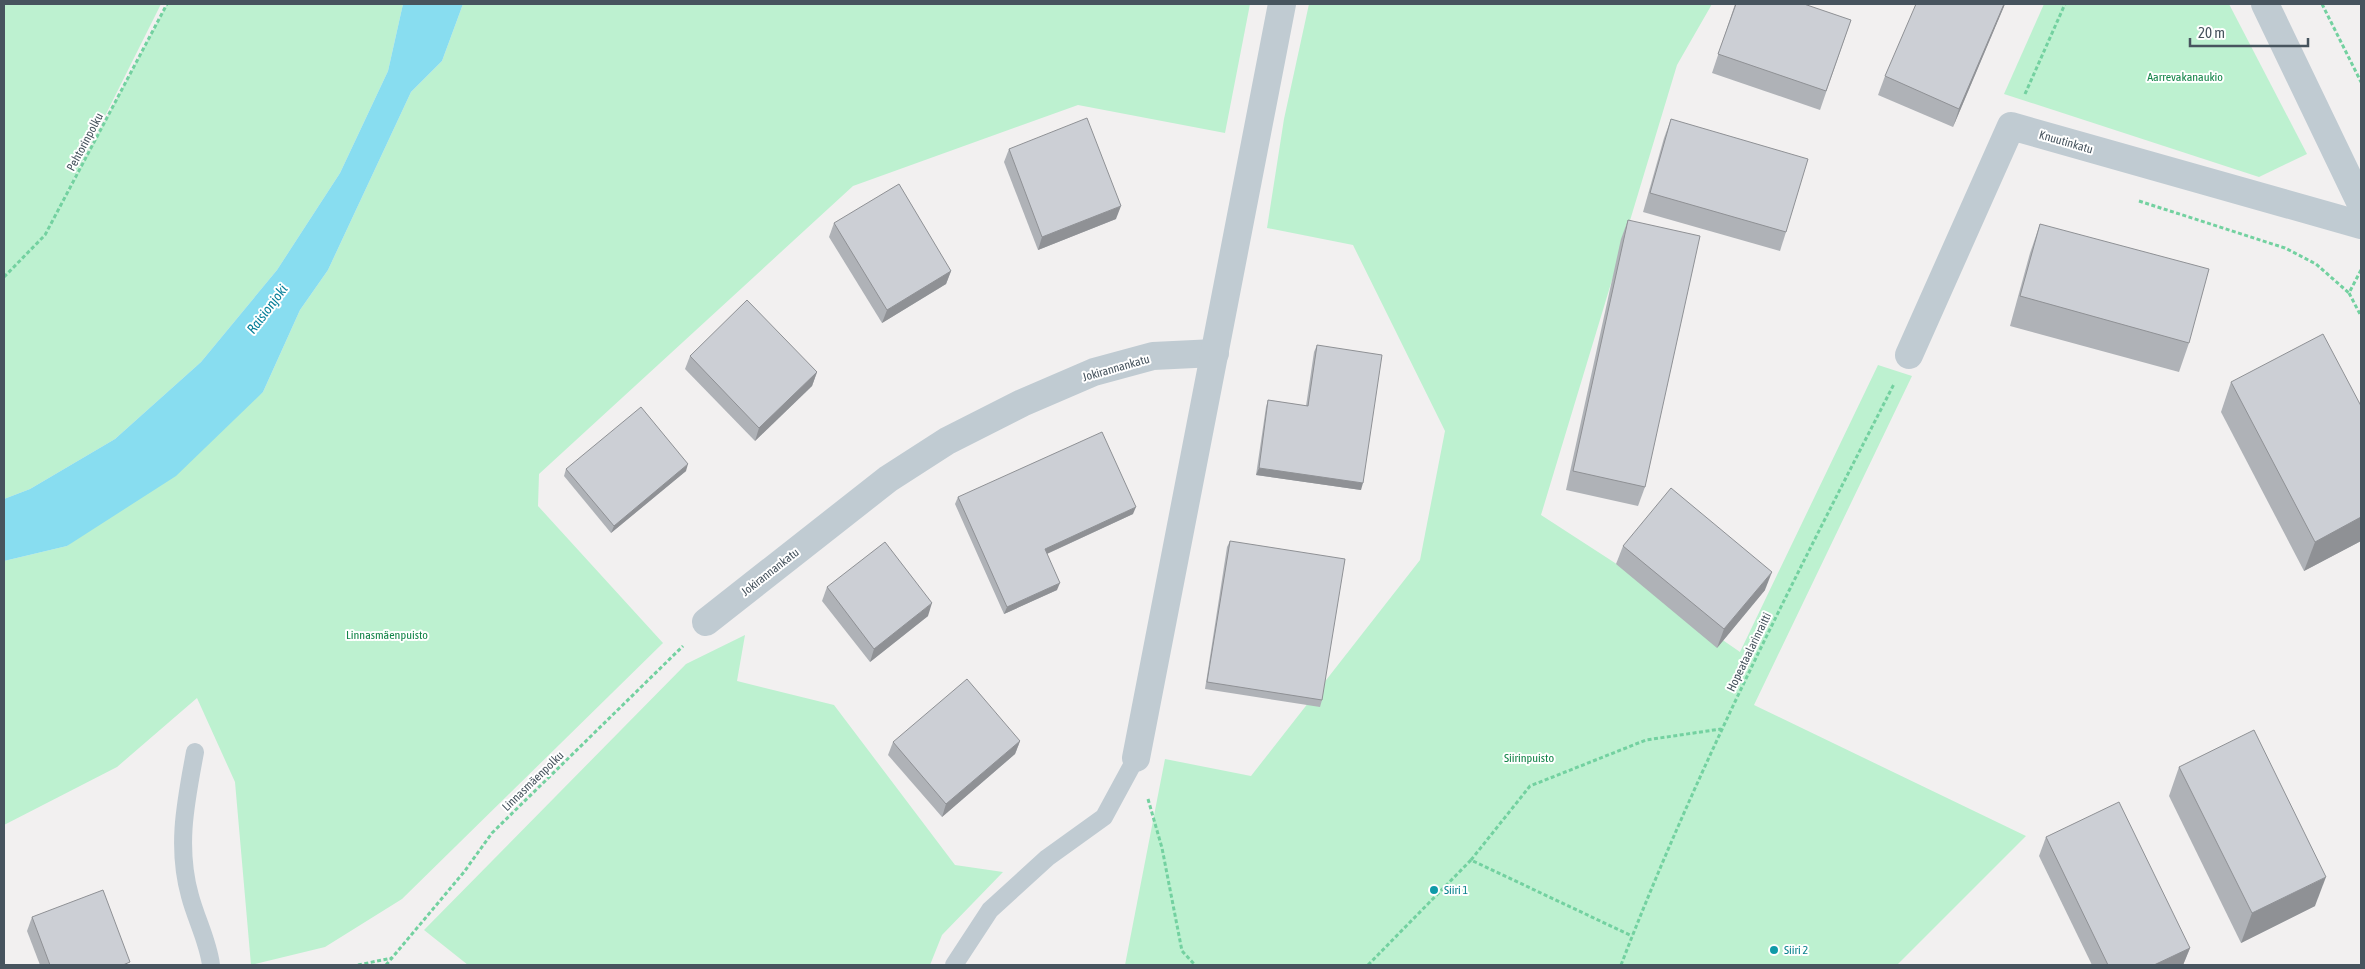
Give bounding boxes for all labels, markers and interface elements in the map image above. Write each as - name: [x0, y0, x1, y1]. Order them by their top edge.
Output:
- scale bar: [2190, 15, 2308, 47]
- text: 20 m: [2198, 24, 2225, 41]
- park label: Aarrevakanaukio: [2147, 70, 2223, 84]
- street label: Pehtorinpolku: [64, 110, 106, 173]
- street label: Knuutinkatu: [2037, 128, 2095, 156]
- water label: Raisionjoki: [243, 281, 291, 337]
- street label: Jokirannankatu: [1081, 352, 1151, 384]
- street label: Jokirannankatu: [738, 545, 802, 599]
- street label: Hopeataalarinraitti: [1724, 610, 1774, 694]
- park label: Linnasmäenpuisto: [346, 628, 428, 642]
- street label: Linnasmäenpolku: [499, 748, 567, 814]
- park label: Siirinpuisto: [1504, 751, 1554, 765]
- place label: Siiri 1: [1444, 883, 1469, 897]
- marker: Siiri 1: [1428, 884, 1440, 896]
- place label: Siiri 2: [1784, 943, 1808, 957]
- marker: Siiri 2: [1768, 944, 1780, 956]

